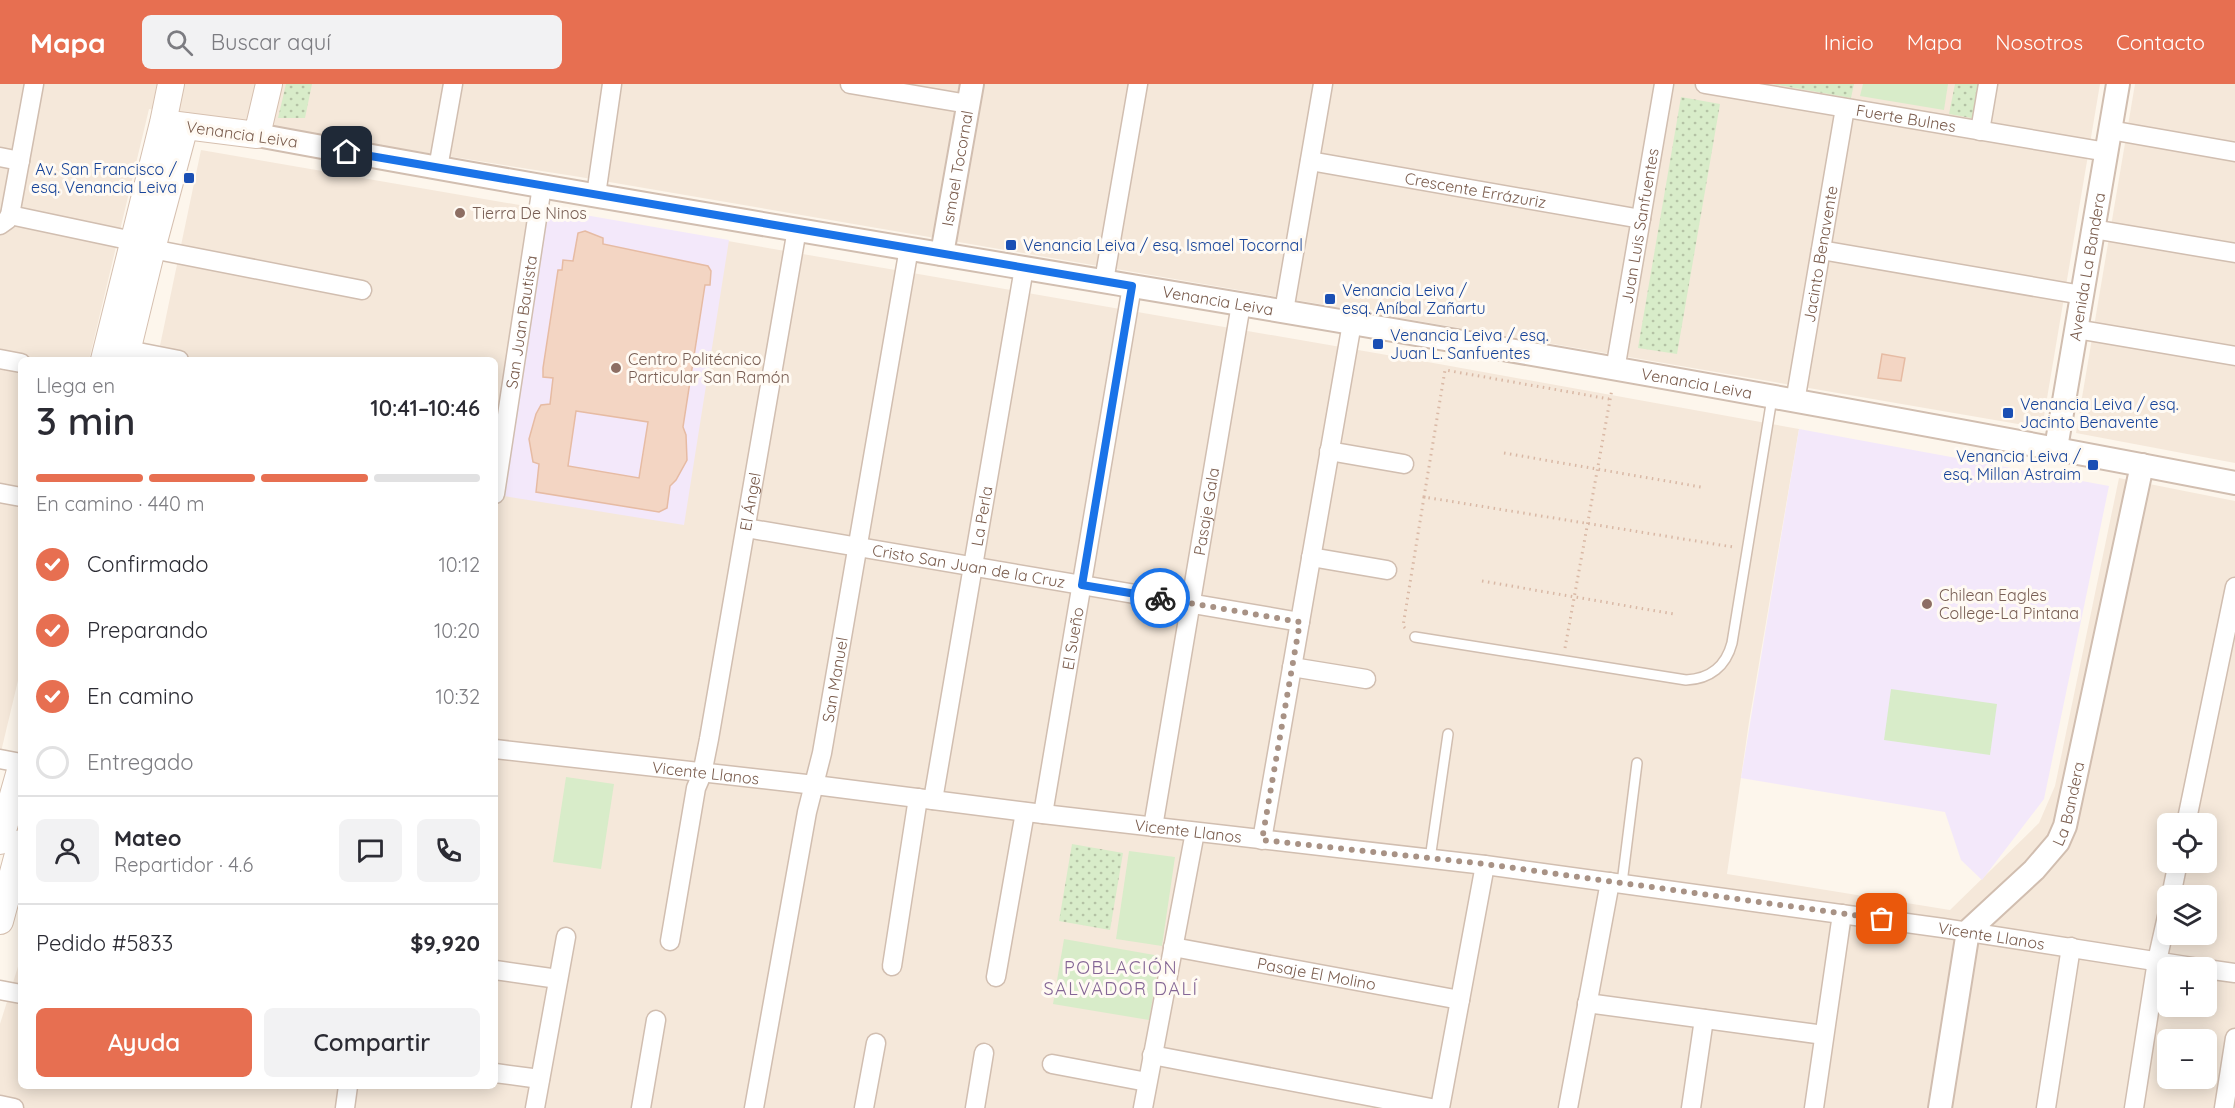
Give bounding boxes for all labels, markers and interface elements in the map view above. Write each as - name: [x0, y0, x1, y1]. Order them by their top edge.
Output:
- search box: [142, 15, 562, 69]
- text: Mapa: [30, 25, 106, 60]
- icon: search: [163, 26, 196, 59]
- text: Buscar aquí: [211, 28, 331, 56]
- text: Inicio: [1824, 29, 1874, 55]
- text: Mapa: [1907, 29, 1962, 55]
- text: Nosotros: [1995, 29, 2083, 55]
- text: Contacto: [2116, 29, 2205, 55]
- street label: Fuerte Bulnes: [1855, 100, 1958, 136]
- street label: Ismael Tocornal: [937, 109, 977, 228]
- street label: Venancia Leiva: [185, 116, 299, 152]
- pin: [321, 126, 372, 177]
- icon: home: [330, 135, 363, 168]
- street label: Juan Luis Sanfuentes: [1616, 147, 1663, 305]
- place label: Av. San Francisco / esq. Venancia Leiva: [31, 159, 178, 197]
- street label: Crescente Errázuriz: [1403, 168, 1548, 212]
- marker: Av. San Francisco / esq. Venancia Leiva: [182, 171, 196, 185]
- street label: Jacinto Benavente: [1799, 184, 1842, 324]
- street label: Avenida La Bandera: [2064, 191, 2109, 342]
- place label: Tierra De Ninos: [472, 203, 587, 223]
- marker: Tierra De Ninos: [453, 206, 467, 220]
- place label: Venancia Leiva / esq. Ismael Tocornal: [1023, 235, 1303, 255]
- marker: Venancia Leiva / esq. Ismael Tocornal: [1004, 238, 1018, 252]
- street label: San Juan Bautista: [501, 254, 541, 390]
- place label: Venancia Leiva / esq. Aníbal Zañartu: [1342, 280, 1486, 318]
- street label: Venancia Leiva: [1161, 281, 1275, 319]
- marker: Venancia Leiva / esq. Aníbal Zañartu: [1323, 292, 1337, 306]
- place label: Venancia Leiva / esq. Juan L. Sanfuentes: [1390, 325, 1549, 363]
- marker: Venancia Leiva / esq. Juan L. Sanfuentes: [1371, 337, 1385, 351]
- place label: Centro Politécnico Particular San Ramón: [628, 349, 790, 387]
- marker: Centro Politécnico Particular San Ramón: [609, 361, 623, 375]
- street label: Venancia Leiva: [1640, 363, 1754, 403]
- text: Llega en: [36, 373, 115, 398]
- text: 10:41–10:46: [370, 394, 480, 422]
- place label: Venancia Leiva / esq. Jacinto Benavente: [2020, 394, 2179, 432]
- text: 3 min: [36, 396, 135, 445]
- marker: Venancia Leiva / esq. Jacinto Benavente: [2001, 406, 2015, 420]
- place label: Venancia Leiva / esq. Millan Astraim: [1943, 446, 2082, 484]
- marker: Venancia Leiva / esq. Millan Astraim: [2086, 458, 2100, 472]
- street label: Pasaje Gala: [1189, 466, 1223, 557]
- street label: El Ángel: [735, 471, 765, 532]
- street label: La Perla: [967, 485, 997, 548]
- text: En camino · 440 m: [36, 491, 205, 516]
- street label: Cristo San Juan de la Cruz: [871, 540, 1067, 592]
- icon: check: [36, 548, 69, 581]
- text: Confirmado: [87, 550, 208, 578]
- text: 10:12: [438, 552, 480, 577]
- courier: [1130, 568, 1190, 628]
- icon: bike: [1144, 582, 1177, 615]
- place label: Chilean Eagles College-La Pintana: [1939, 585, 2079, 623]
- marker: Chilean Eagles College-La Pintana: [1920, 597, 1934, 611]
- street label: El Sueño: [1057, 606, 1088, 671]
- icon: check: [36, 614, 69, 647]
- text: Preparando: [87, 616, 208, 644]
- text: 10:20: [434, 618, 480, 643]
- street label: San Manuel: [817, 635, 852, 724]
- icon: check: [36, 680, 69, 713]
- text: En camino: [87, 682, 194, 710]
- text: 10:32: [435, 684, 480, 709]
- text: Entregado: [87, 748, 194, 776]
- street label: Vicente Llanos: [651, 757, 760, 789]
- street label: La Bandera: [2048, 760, 2089, 849]
- map controls: [2157, 813, 2217, 1089]
- button: locate: [2157, 813, 2217, 873]
- street label: Vicente Llanos: [1133, 815, 1243, 847]
- button: person: [36, 819, 99, 882]
- button: chat: [339, 819, 402, 882]
- button: phone: [417, 819, 480, 882]
- text: Mateo: [114, 824, 181, 852]
- text: Repartidor · 4.6: [114, 852, 253, 877]
- button: layers: [2157, 885, 2217, 945]
- pin: [1856, 893, 1907, 944]
- icon: bag: [1865, 902, 1898, 935]
- street label: Vicente Llanos: [1937, 917, 2046, 954]
- text: Pedido #5833: [36, 929, 173, 957]
- text: $9,920: [410, 929, 480, 957]
- street label: Pasaje El Molino: [1256, 953, 1378, 994]
- district label: POBLACIÓN SALVADOR DALÍ: [1043, 956, 1199, 1000]
- button: +: [2157, 957, 2217, 1017]
- button: Ayuda: [36, 1008, 252, 1077]
- button: Compartir: [264, 1008, 480, 1077]
- button: −: [2157, 1029, 2217, 1089]

